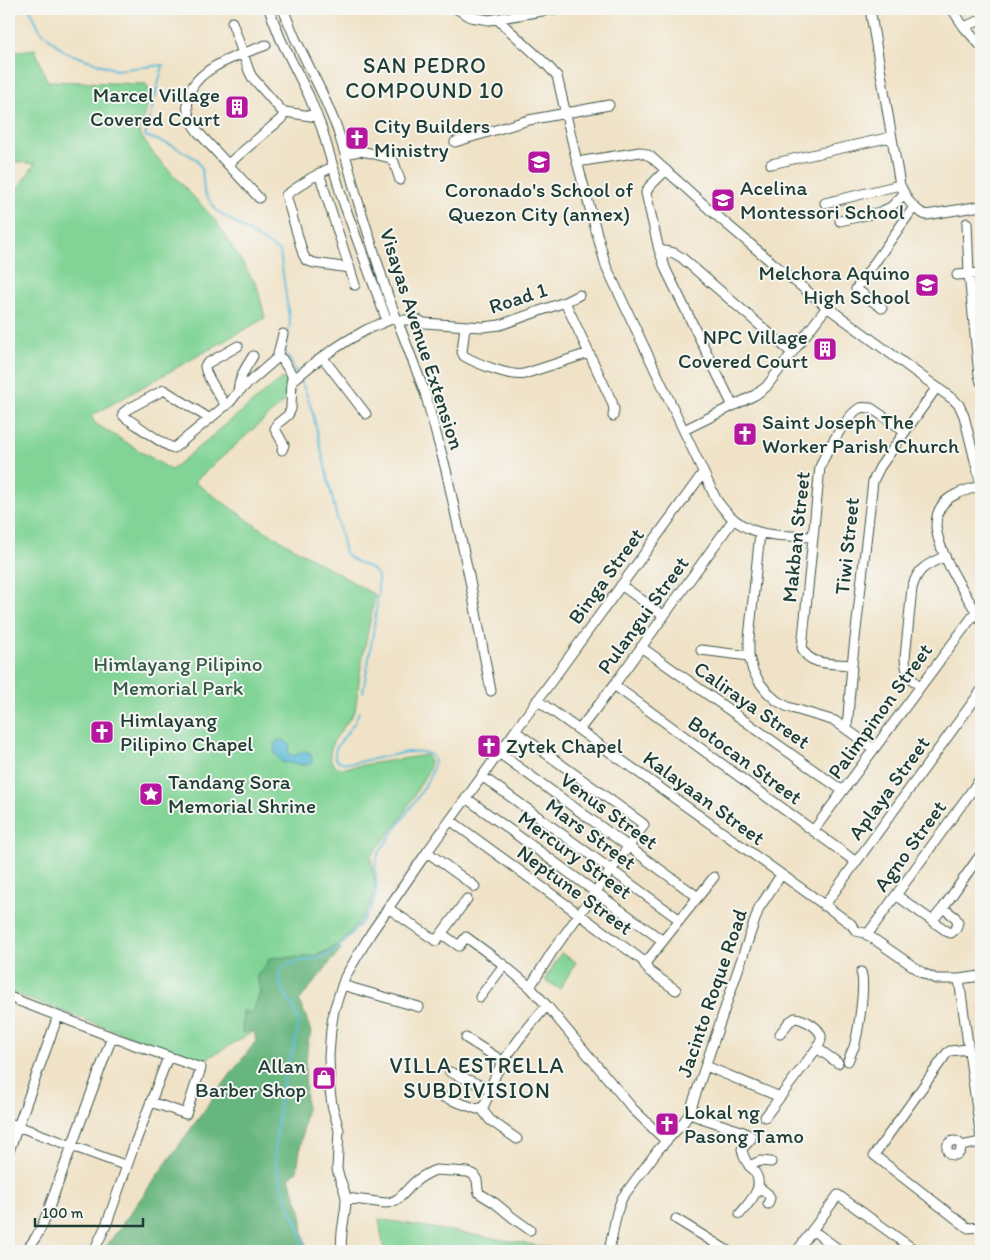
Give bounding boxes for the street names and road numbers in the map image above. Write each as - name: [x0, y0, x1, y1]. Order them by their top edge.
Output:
- street label: Visayas Avenue Extension: [375, 225, 470, 453]
- street label: Road 1: [486, 276, 550, 319]
- street label: Makban Street: [776, 470, 815, 604]
- street label: Tiwi Street: [829, 496, 864, 596]
- street label: Binga Street: [562, 523, 649, 629]
- street label: Pulangui Street: [592, 551, 694, 678]
- street label: Palimpinon Street: [822, 638, 937, 783]
- street label: Caliraya Street: [689, 655, 815, 754]
- street label: Botocan Street: [683, 710, 807, 810]
- street label: Aplaya Street: [843, 731, 935, 844]
- street label: Kalayaan Street: [638, 745, 770, 850]
- street label: Venus Street: [555, 767, 663, 855]
- street label: Mars Street: [541, 792, 642, 875]
- street label: Agno Street: [868, 795, 951, 896]
- street label: Mercury Street: [513, 805, 637, 904]
- street label: Neptune Street: [513, 839, 638, 940]
- street label: Jacinto Roque Road: [671, 905, 752, 1080]

